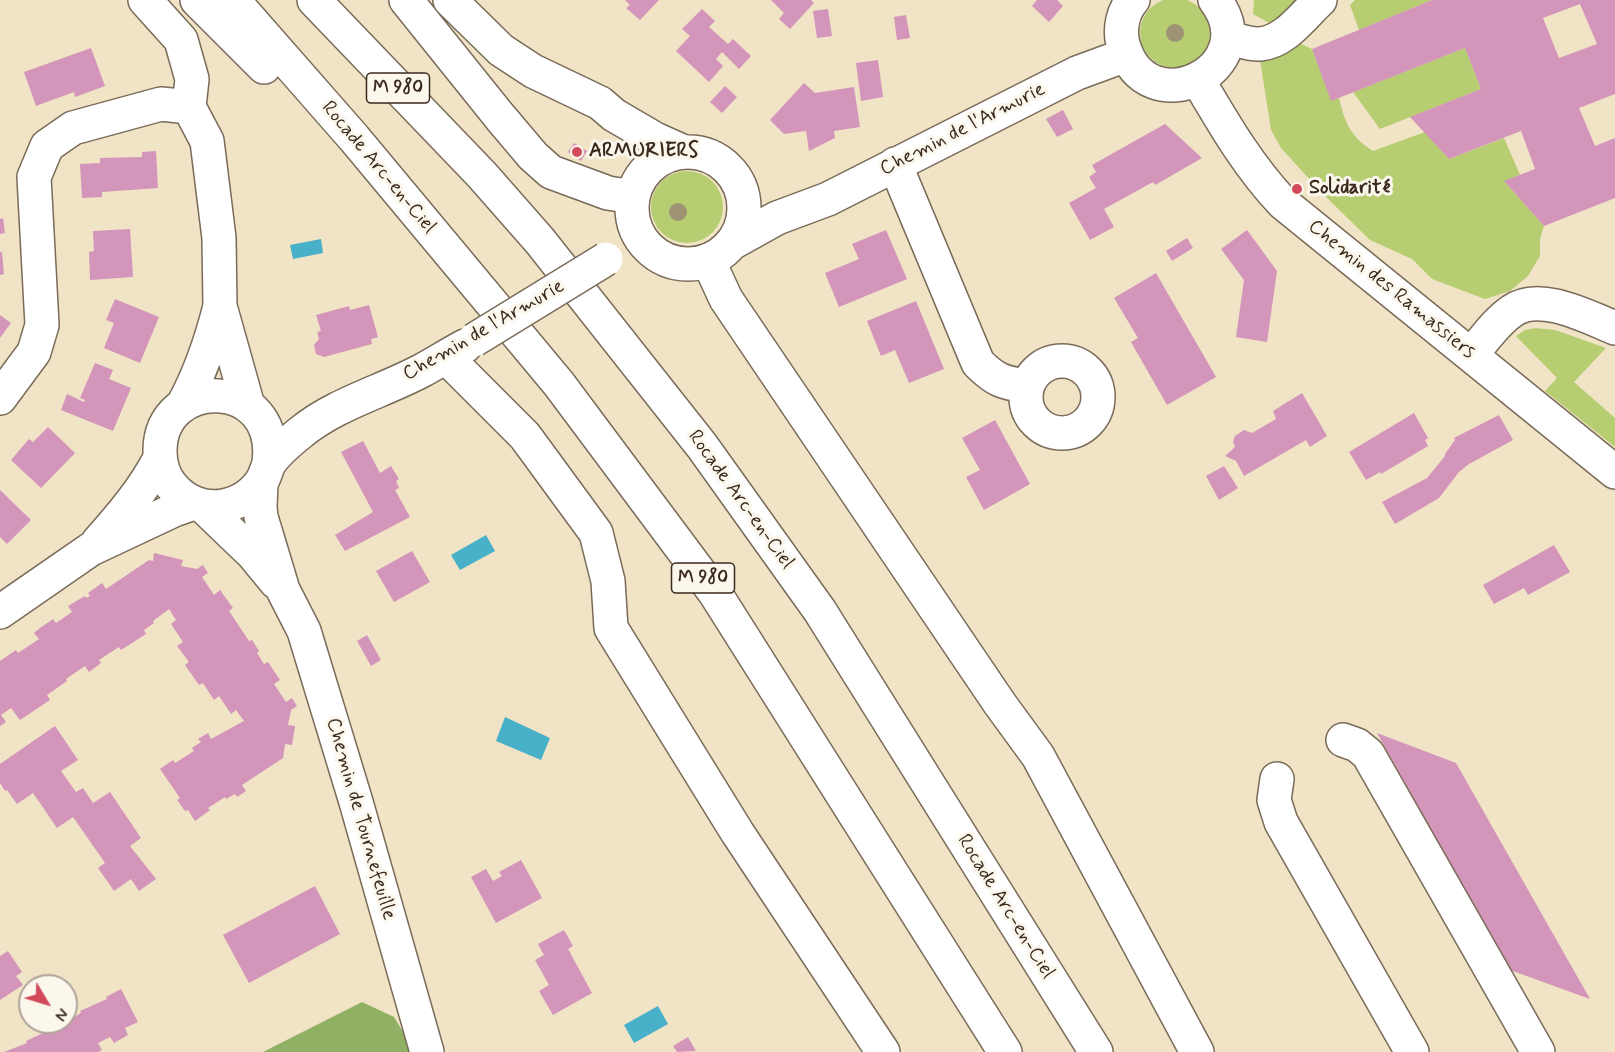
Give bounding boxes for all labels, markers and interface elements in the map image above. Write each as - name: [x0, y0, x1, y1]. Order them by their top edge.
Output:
- road number: M 980: [366, 73, 430, 103]
- street label: Chemin de l'Armurie: [876, 78, 1050, 182]
- street label: Rocade Arc-en-Ciel: [316, 97, 440, 239]
- place label: ARMURIERS: [589, 140, 698, 164]
- marker: ARMURIERS: [570, 145, 584, 159]
- place label: Solidarité: [1309, 177, 1390, 201]
- marker: Solidarité: [1290, 182, 1304, 196]
- street label: Chemin des Ramassiers: [1302, 215, 1480, 365]
- street label: Chemin de l'Armurie: [399, 275, 569, 387]
- street label: Rocade Arc-en-Ciel: [682, 426, 798, 574]
- road number: M 980: [672, 563, 734, 593]
- street label: Chemin de Tournefeuille: [320, 715, 400, 923]
- street label: Rocade Arc-en-Ciel: [951, 830, 1059, 984]
- north arrow: [18, 974, 78, 1034]
- text: N: [49, 1003, 73, 1025]

